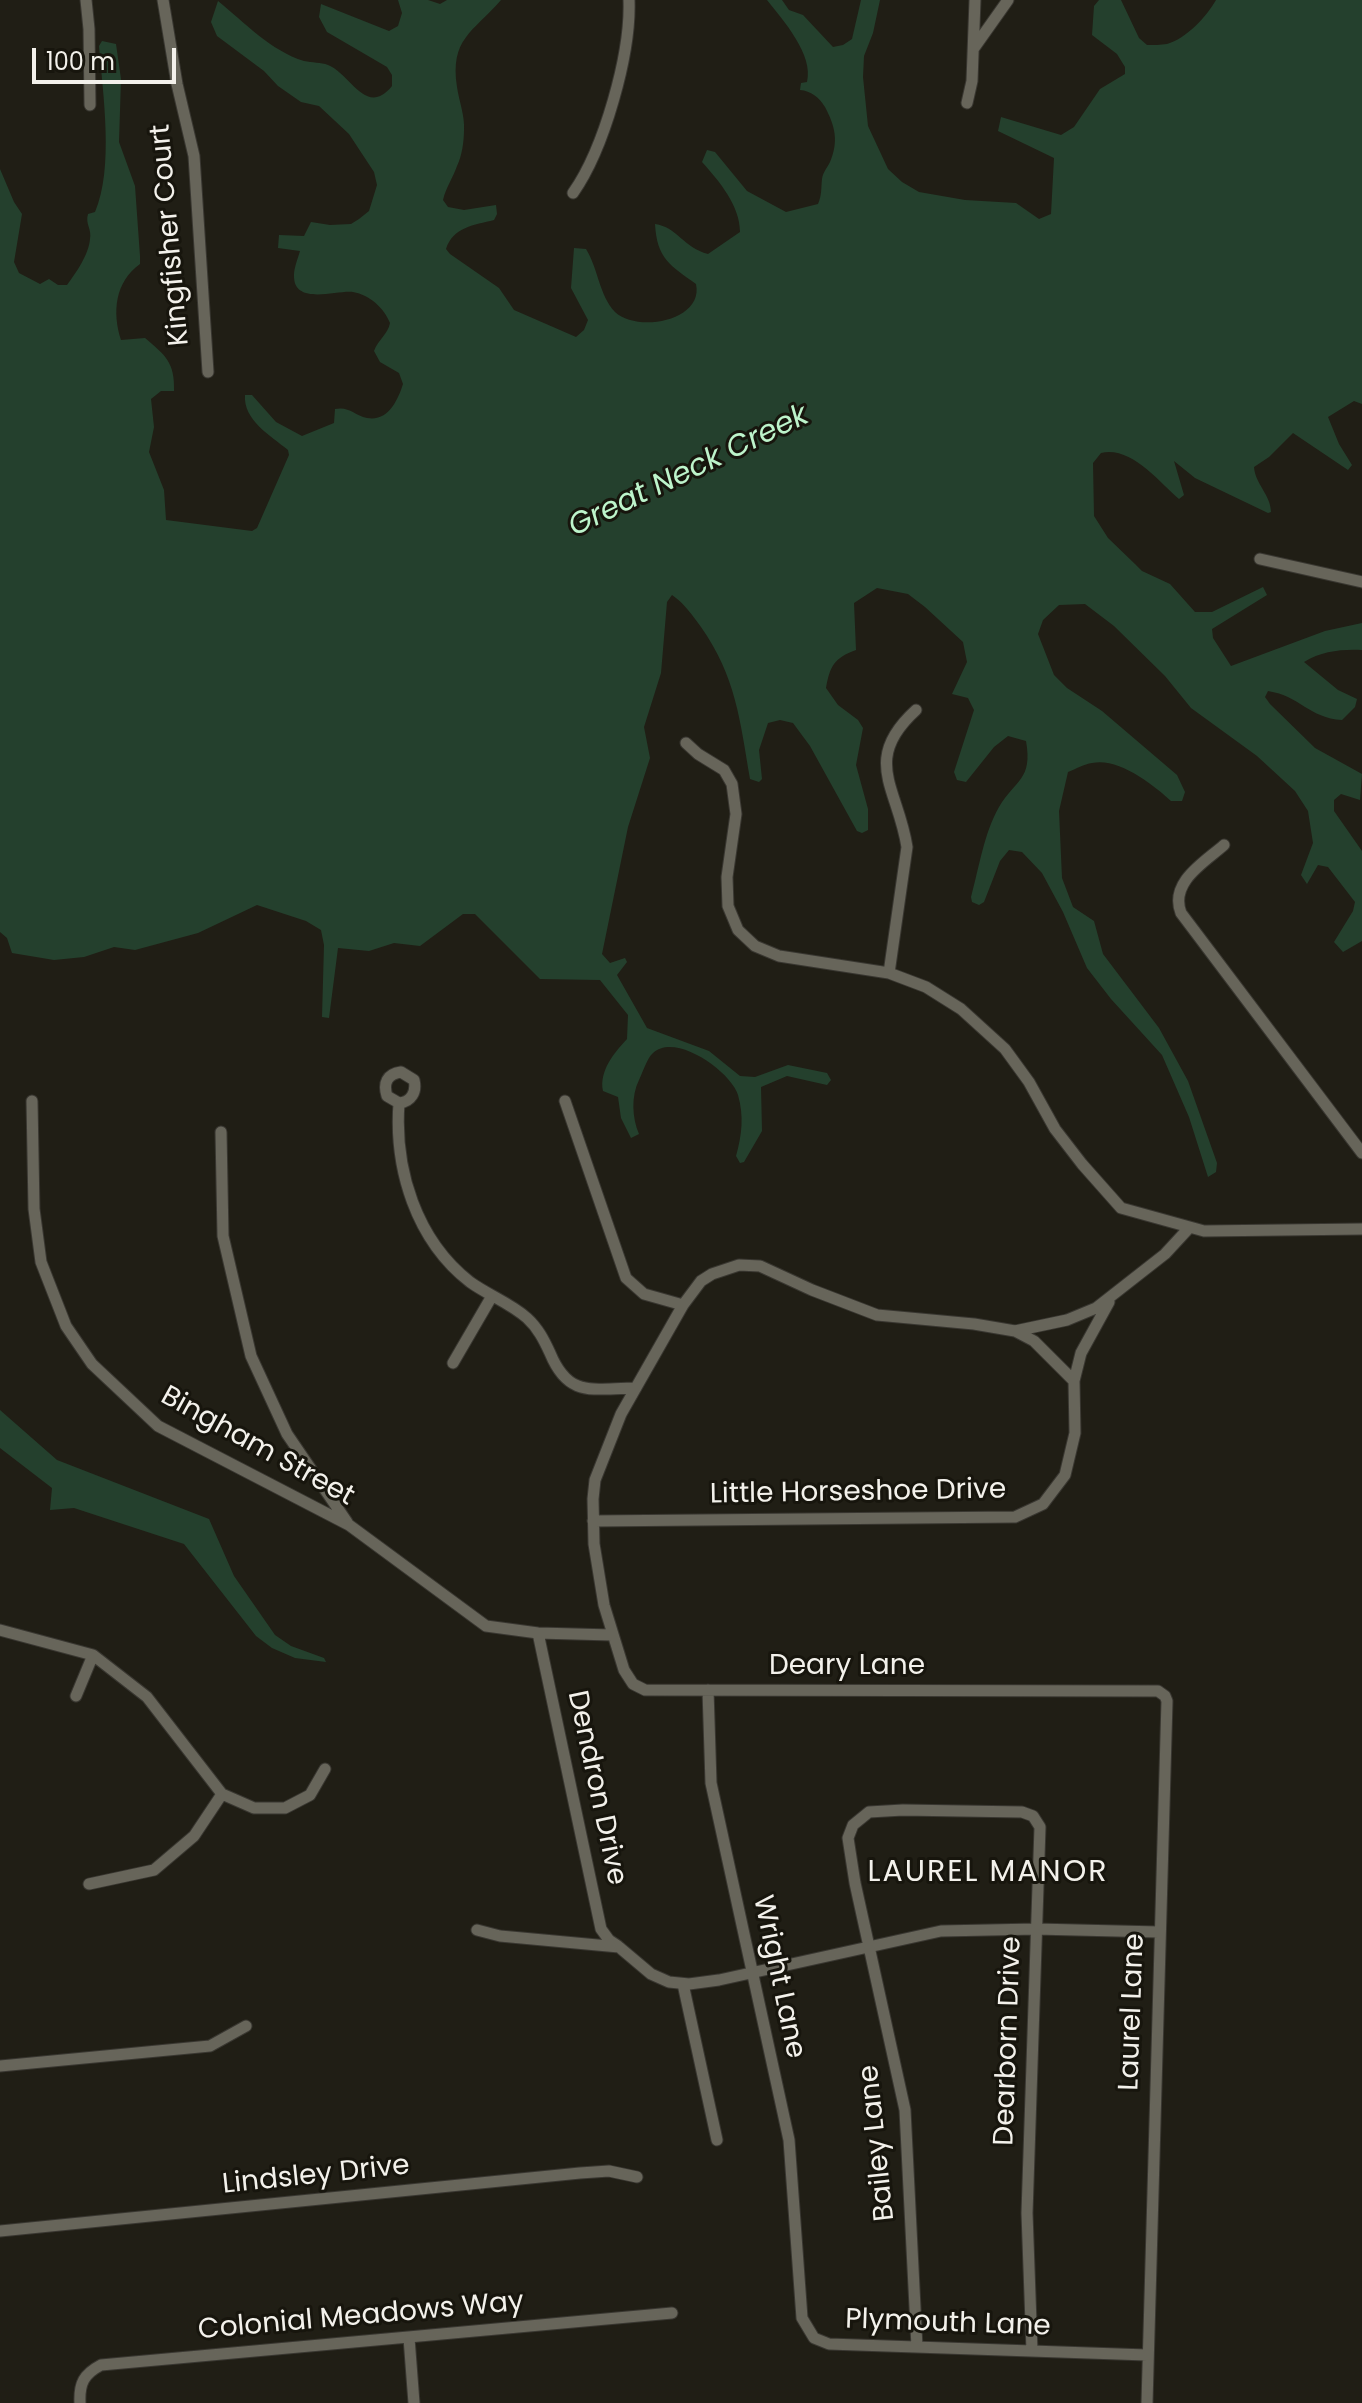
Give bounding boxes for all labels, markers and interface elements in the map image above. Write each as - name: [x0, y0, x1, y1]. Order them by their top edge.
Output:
- scale bar: [36, 32, 180, 82]
- text: 100 m: [46, 45, 115, 78]
- street label: Kingfisher Court: [145, 123, 197, 347]
- water label: Great Neck Creek: [563, 398, 815, 546]
- street label: Bingham Street: [154, 1380, 360, 1514]
- street label: Little Horseshoe Drive: [710, 1474, 1006, 1512]
- street label: Deary Lane: [769, 1650, 925, 1684]
- street label: Dendron Drive: [559, 1688, 633, 1888]
- district label: LAUREL MANOR: [868, 1855, 1108, 1891]
- street label: Wright Lane: [744, 1893, 812, 2061]
- street label: Laurel Lane: [1113, 1933, 1153, 2091]
- street label: Dearborn Drive: [989, 1936, 1029, 2146]
- street label: Bailey Lane: [853, 2063, 903, 2223]
- street label: Lindsley Drive: [221, 2149, 411, 2203]
- street label: Colonial Meadows Way: [197, 2286, 525, 2348]
- street label: Plymouth Lane: [845, 2304, 1051, 2344]

